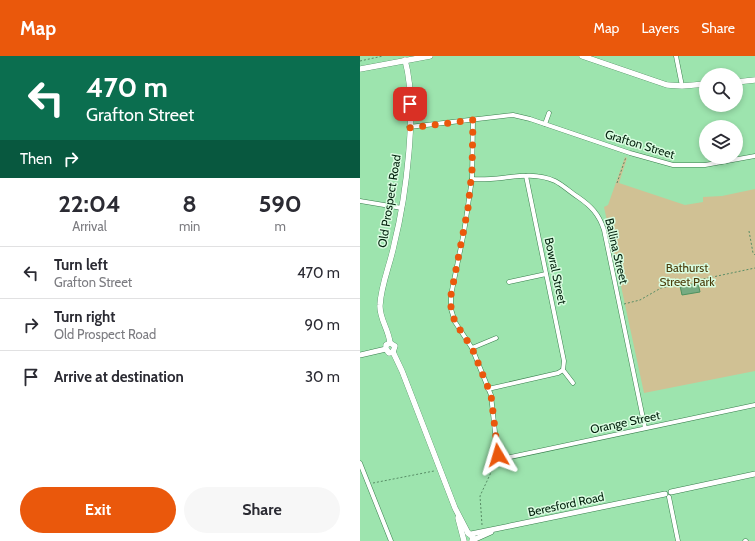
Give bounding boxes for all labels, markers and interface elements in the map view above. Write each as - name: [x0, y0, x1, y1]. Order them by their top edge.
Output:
- text: Map: [20, 17, 56, 40]
- text: Map: [594, 19, 619, 37]
- text: Layers: [641, 19, 679, 37]
- text: Share: [701, 19, 735, 37]
- map controls: [699, 68, 743, 164]
- button: search: [699, 68, 743, 112]
- text: 470 m: [86, 70, 168, 104]
- icon: left: [20, 72, 72, 124]
- pin: [393, 87, 427, 121]
- icon: arrive: [399, 93, 421, 115]
- text: Grafton Street: [86, 104, 194, 126]
- button: layers: [699, 120, 743, 164]
- street label: Grafton Street: [603, 126, 677, 162]
- icon: right: [60, 148, 82, 170]
- text: Then: [20, 150, 52, 168]
- street label: Old Prospect Road: [374, 153, 404, 249]
- text: 22:04: [58, 189, 121, 218]
- text: 8: [182, 189, 197, 218]
- text: 590: [258, 189, 302, 218]
- street label: Ballina Street: [602, 217, 632, 285]
- text: Arrival: [72, 218, 107, 234]
- text: min: [179, 218, 200, 234]
- text: m: [274, 218, 286, 234]
- street label: Bowral Street: [542, 236, 570, 306]
- text: Turn left: [54, 256, 108, 274]
- park label: Bathurst Street Park: [659, 260, 715, 289]
- icon: left: [20, 262, 42, 284]
- text: 470 m: [297, 264, 340, 282]
- text: Grafton Street: [54, 274, 132, 290]
- text: Turn right: [54, 308, 115, 326]
- icon: right: [20, 314, 42, 336]
- text: 90 m: [304, 316, 340, 334]
- text: Old Prospect Road: [54, 326, 156, 342]
- icon: arrive: [20, 366, 42, 388]
- text: Arrive at destination: [54, 368, 184, 386]
- text: 30 m: [305, 368, 340, 386]
- street label: Orange Street: [589, 407, 661, 437]
- position arrow: [477, 434, 519, 476]
- button: Exit: [20, 487, 176, 533]
- button: Share: [184, 487, 340, 533]
- street label: Beresford Road: [527, 489, 605, 519]

